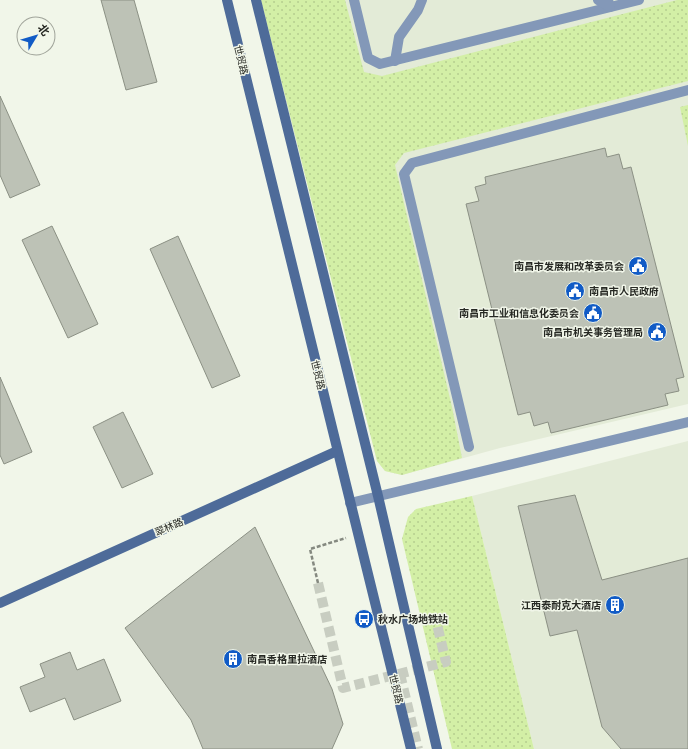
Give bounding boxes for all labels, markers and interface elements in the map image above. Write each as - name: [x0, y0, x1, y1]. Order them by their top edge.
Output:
- north arrow: [16, 16, 56, 56]
- text: 北: [35, 22, 52, 38]
- street label: 世贸路: [232, 44, 250, 76]
- public building icon: 南昌市发展和改革委员会: [627, 255, 649, 277]
- place label: 南昌市发展和改革委员会: [514, 261, 624, 272]
- public building icon: 南昌市人民政府: [564, 280, 586, 302]
- place label: 南昌市人民政府: [589, 286, 659, 297]
- public building icon: 南昌市工业和信息化委员会: [582, 302, 604, 324]
- place label: 南昌市工业和信息化委员会: [459, 307, 579, 319]
- public building icon: 南昌市机关事务管理局: [646, 321, 668, 343]
- place label: 南昌市机关事务管理局: [543, 327, 643, 338]
- street label: 世贸路: [309, 359, 327, 391]
- street label: 翠林路: [153, 516, 185, 538]
- building icon: 江西泰耐克大酒店: [604, 594, 626, 616]
- place label: 江西泰耐克大酒店: [521, 600, 601, 611]
- bus stop icon: 秋水广场地铁站: [353, 608, 375, 630]
- place label: 秋水广场地铁站: [378, 614, 448, 625]
- building icon: 南昌香格里拉酒店: [222, 648, 244, 670]
- place label: 南昌香格里拉酒店: [247, 653, 327, 665]
- street label: 世贸路: [387, 673, 405, 705]

